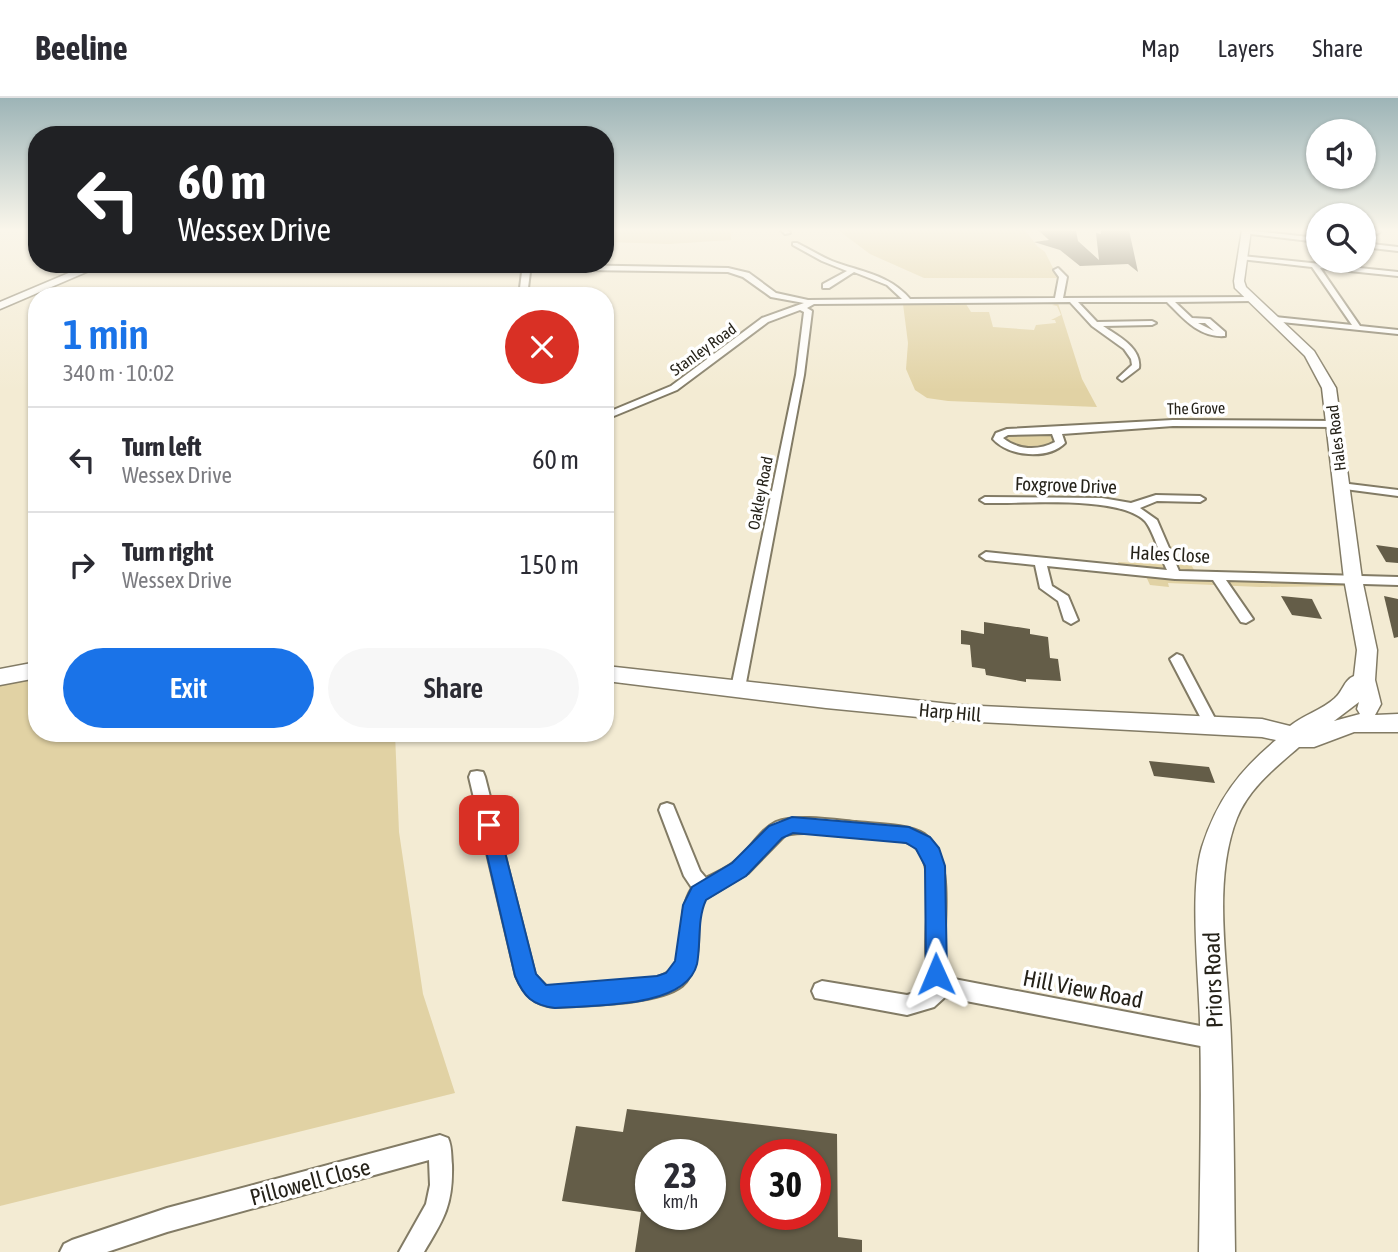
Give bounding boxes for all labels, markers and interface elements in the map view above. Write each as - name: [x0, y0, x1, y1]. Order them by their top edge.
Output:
- text: Beeline: [35, 29, 128, 67]
- text: Map: [1141, 35, 1180, 62]
- text: Layers: [1218, 35, 1274, 62]
- text: Share: [1312, 35, 1363, 62]
- map controls: [1306, 119, 1376, 273]
- button: sound: [1306, 119, 1376, 189]
- text: 60 m: [178, 153, 266, 209]
- icon: left: [63, 154, 154, 245]
- button: search: [1306, 203, 1376, 273]
- text: Wessex Drive: [178, 211, 331, 248]
- text: 1 min: [63, 310, 149, 358]
- button: close: [505, 310, 579, 384]
- street label: Stanley Road: [667, 319, 740, 380]
- text: 340 m · 10:02: [63, 360, 175, 386]
- street label: The Grove: [1167, 398, 1225, 418]
- street label: Hales Road: [1323, 404, 1349, 472]
- text: Turn left: [122, 432, 202, 462]
- icon: left: [63, 441, 101, 479]
- text: 60 m: [532, 445, 579, 475]
- street label: Oakley Road: [744, 455, 777, 531]
- text: Wessex Drive: [122, 462, 232, 488]
- street label: Foxgrove Drive: [1015, 472, 1117, 498]
- text: Turn right: [122, 537, 213, 567]
- street label: Hales Close: [1129, 541, 1211, 567]
- icon: right: [63, 546, 101, 584]
- text: 150 m: [520, 550, 579, 580]
- text: Wessex Drive: [122, 567, 232, 593]
- button: Exit: [63, 648, 314, 728]
- button: Share: [328, 648, 579, 728]
- street label: Harp Hill: [918, 698, 982, 726]
- pin: [459, 795, 519, 855]
- icon: arrive: [470, 806, 508, 844]
- street label: Priors Road: [1198, 932, 1228, 1028]
- position arrow: [899, 937, 973, 1011]
- street label: Hill View Road: [1021, 965, 1145, 1013]
- speed limit sign: 30: [740, 1139, 831, 1230]
- street label: Pillowell Close: [247, 1153, 373, 1211]
- text: 23: [664, 1155, 697, 1195]
- text: km/h: [663, 1191, 698, 1212]

